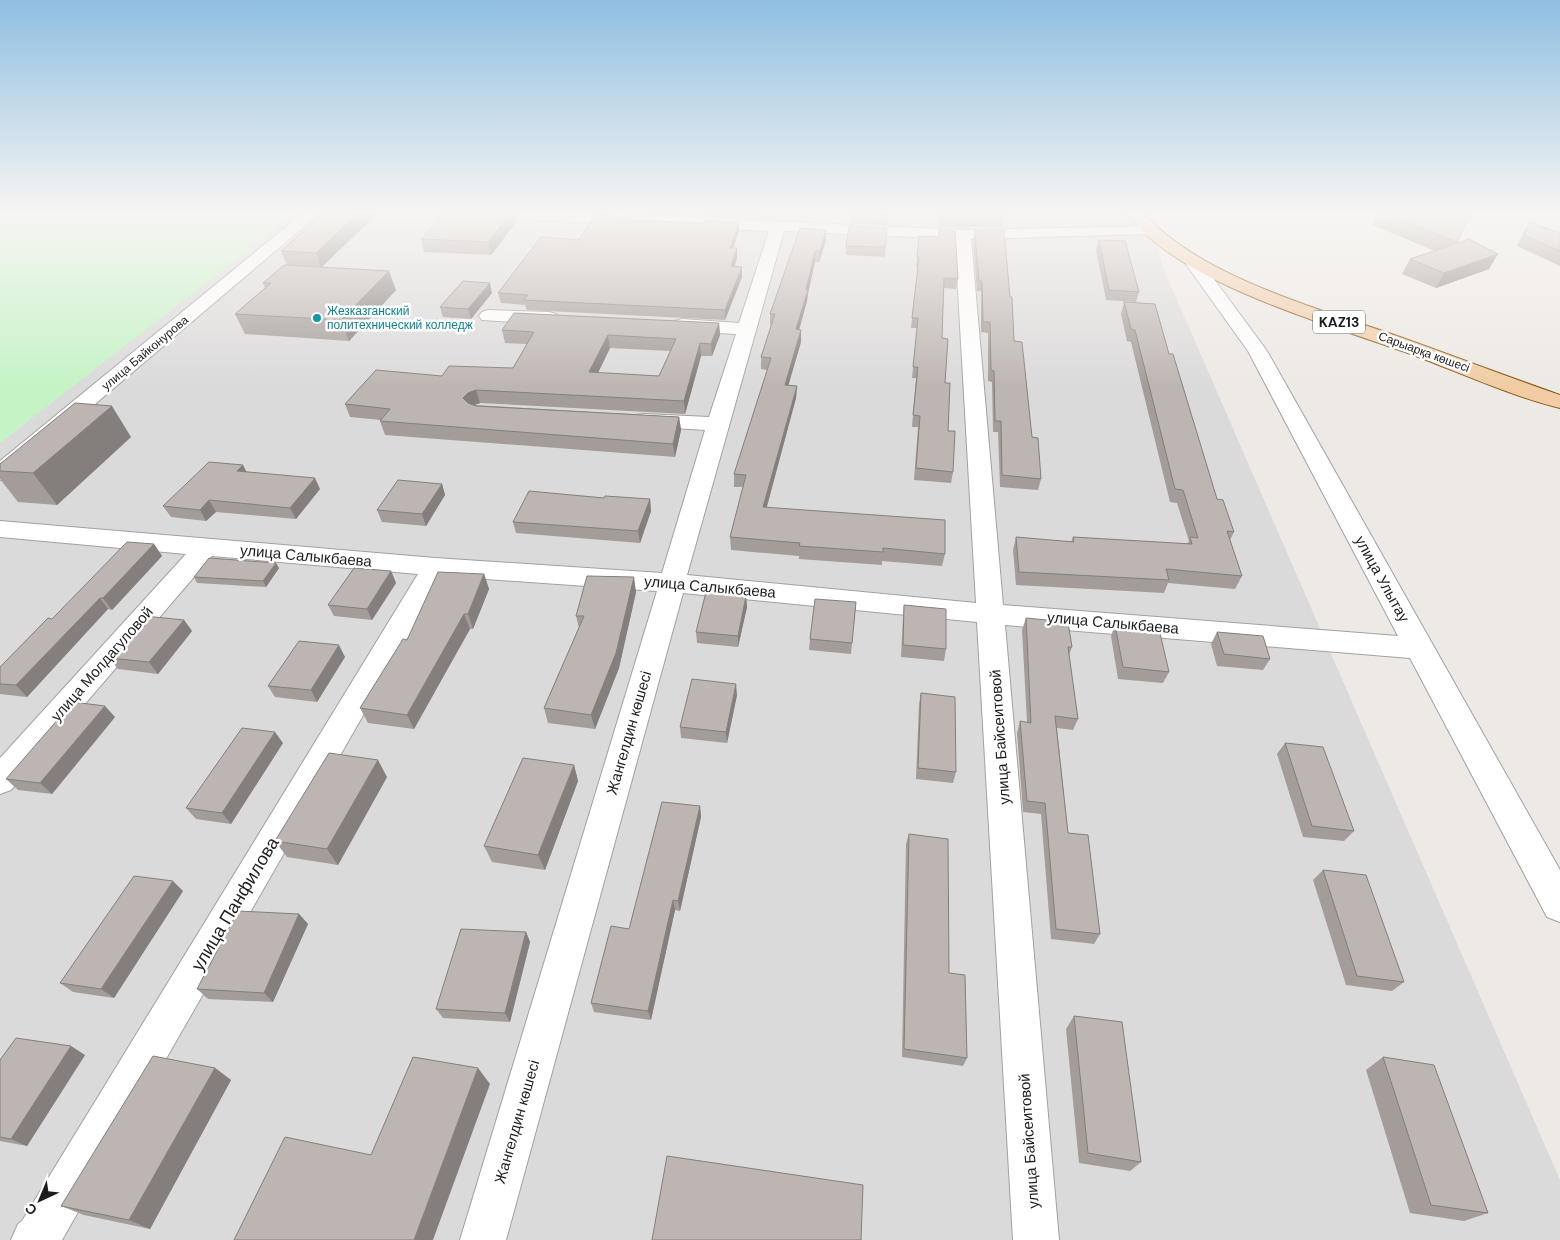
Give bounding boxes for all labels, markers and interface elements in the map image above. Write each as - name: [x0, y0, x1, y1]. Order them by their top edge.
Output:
- place label: Жезказганский политехнический колледж: [327, 303, 473, 333]
- road number: KAZ13: [1313, 311, 1365, 334]
- street label: улица Байконурова: [98, 312, 192, 394]
- marker: Жезказганский политехнический колледж: [311, 312, 323, 324]
- street label: Сарыарқа көшесі: [1376, 328, 1472, 376]
- street label: улица Улытау: [1350, 532, 1414, 626]
- street label: улица Салыкбаева: [239, 540, 373, 572]
- street label: улица Салыкбаева: [643, 571, 777, 603]
- street label: улица Молдагуловой: [46, 602, 158, 726]
- street label: улица Салыкбаева: [1046, 607, 1180, 639]
- street label: Жангелдин көшесі: [602, 669, 656, 797]
- street label: улица Байсеитовой: [985, 669, 1015, 805]
- street label: улица Панфилова: [186, 832, 285, 975]
- street label: Жангелдин көшесі: [490, 1058, 544, 1186]
- street label: улица Байсеитовой: [1014, 1073, 1044, 1209]
- north arrow: [15, 1175, 65, 1225]
- text: С: [21, 1199, 41, 1219]

